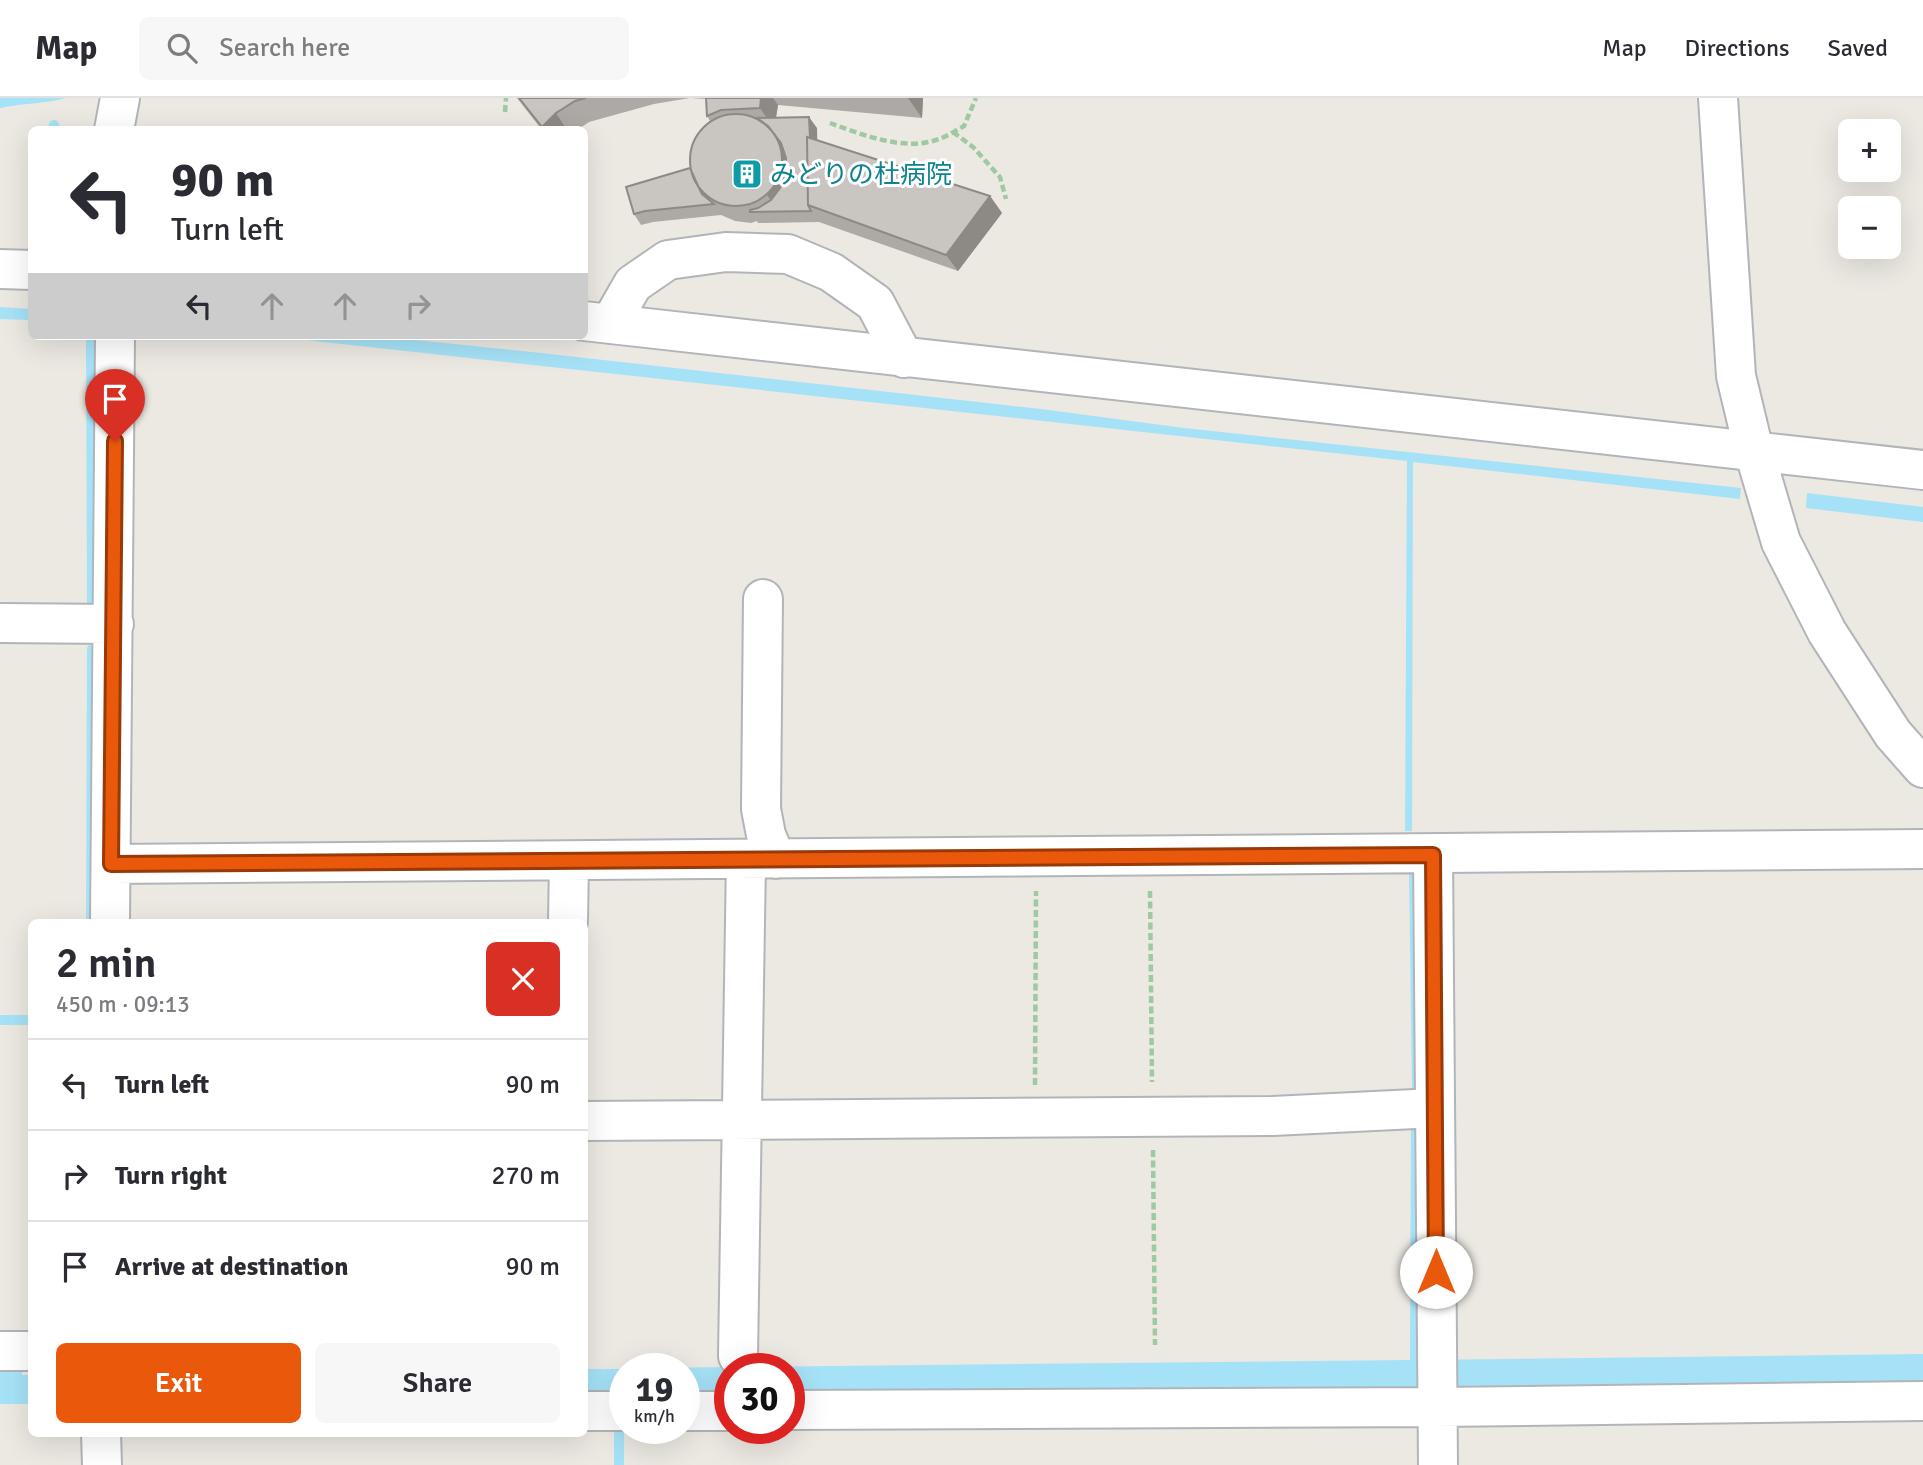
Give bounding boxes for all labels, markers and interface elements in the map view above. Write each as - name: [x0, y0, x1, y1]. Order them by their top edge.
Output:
- search box: [139, 17, 629, 80]
- text: Map: [35, 28, 97, 69]
- icon: search: [163, 29, 201, 67]
- text: Search here: [219, 32, 350, 64]
- text: Map: [1602, 33, 1647, 63]
- text: Directions: [1685, 33, 1790, 63]
- text: Saved: [1828, 33, 1888, 63]
- map controls: [1838, 119, 1901, 259]
- button: +: [1838, 119, 1901, 182]
- text: 90 m: [171, 150, 274, 210]
- icon: left: [56, 154, 147, 245]
- building icon: みどりの杜病院: [730, 157, 764, 191]
- place label: みどりの杜病院: [770, 159, 952, 191]
- button: −: [1838, 196, 1901, 259]
- text: Turn left: [171, 210, 284, 249]
- icon: left: [180, 287, 218, 325]
- icon: ahead: [253, 287, 291, 325]
- icon: ahead: [326, 287, 364, 325]
- icon: right: [399, 287, 437, 325]
- pin: [85, 369, 145, 441]
- icon: arrive: [96, 380, 134, 418]
- text: 2 min: [56, 938, 157, 989]
- button: close: [486, 942, 560, 1016]
- text: 450 m · 09:13: [56, 990, 190, 1019]
- icon: left: [56, 1066, 94, 1104]
- text: Turn left: [115, 1069, 209, 1101]
- text: 90 m: [505, 1069, 560, 1101]
- icon: right: [56, 1157, 94, 1195]
- text: Turn right: [115, 1160, 227, 1192]
- text: 270 m: [491, 1160, 560, 1192]
- position arrow: [1399, 1235, 1473, 1309]
- icon: arrive: [56, 1248, 94, 1286]
- text: Arrive at destination: [115, 1251, 348, 1283]
- text: 90 m: [505, 1251, 560, 1283]
- button: Exit: [56, 1343, 301, 1423]
- button: Share: [315, 1343, 560, 1423]
- speed limit sign: 30: [714, 1353, 805, 1444]
- text: 19: [636, 1368, 673, 1411]
- text: km/h: [634, 1405, 675, 1427]

